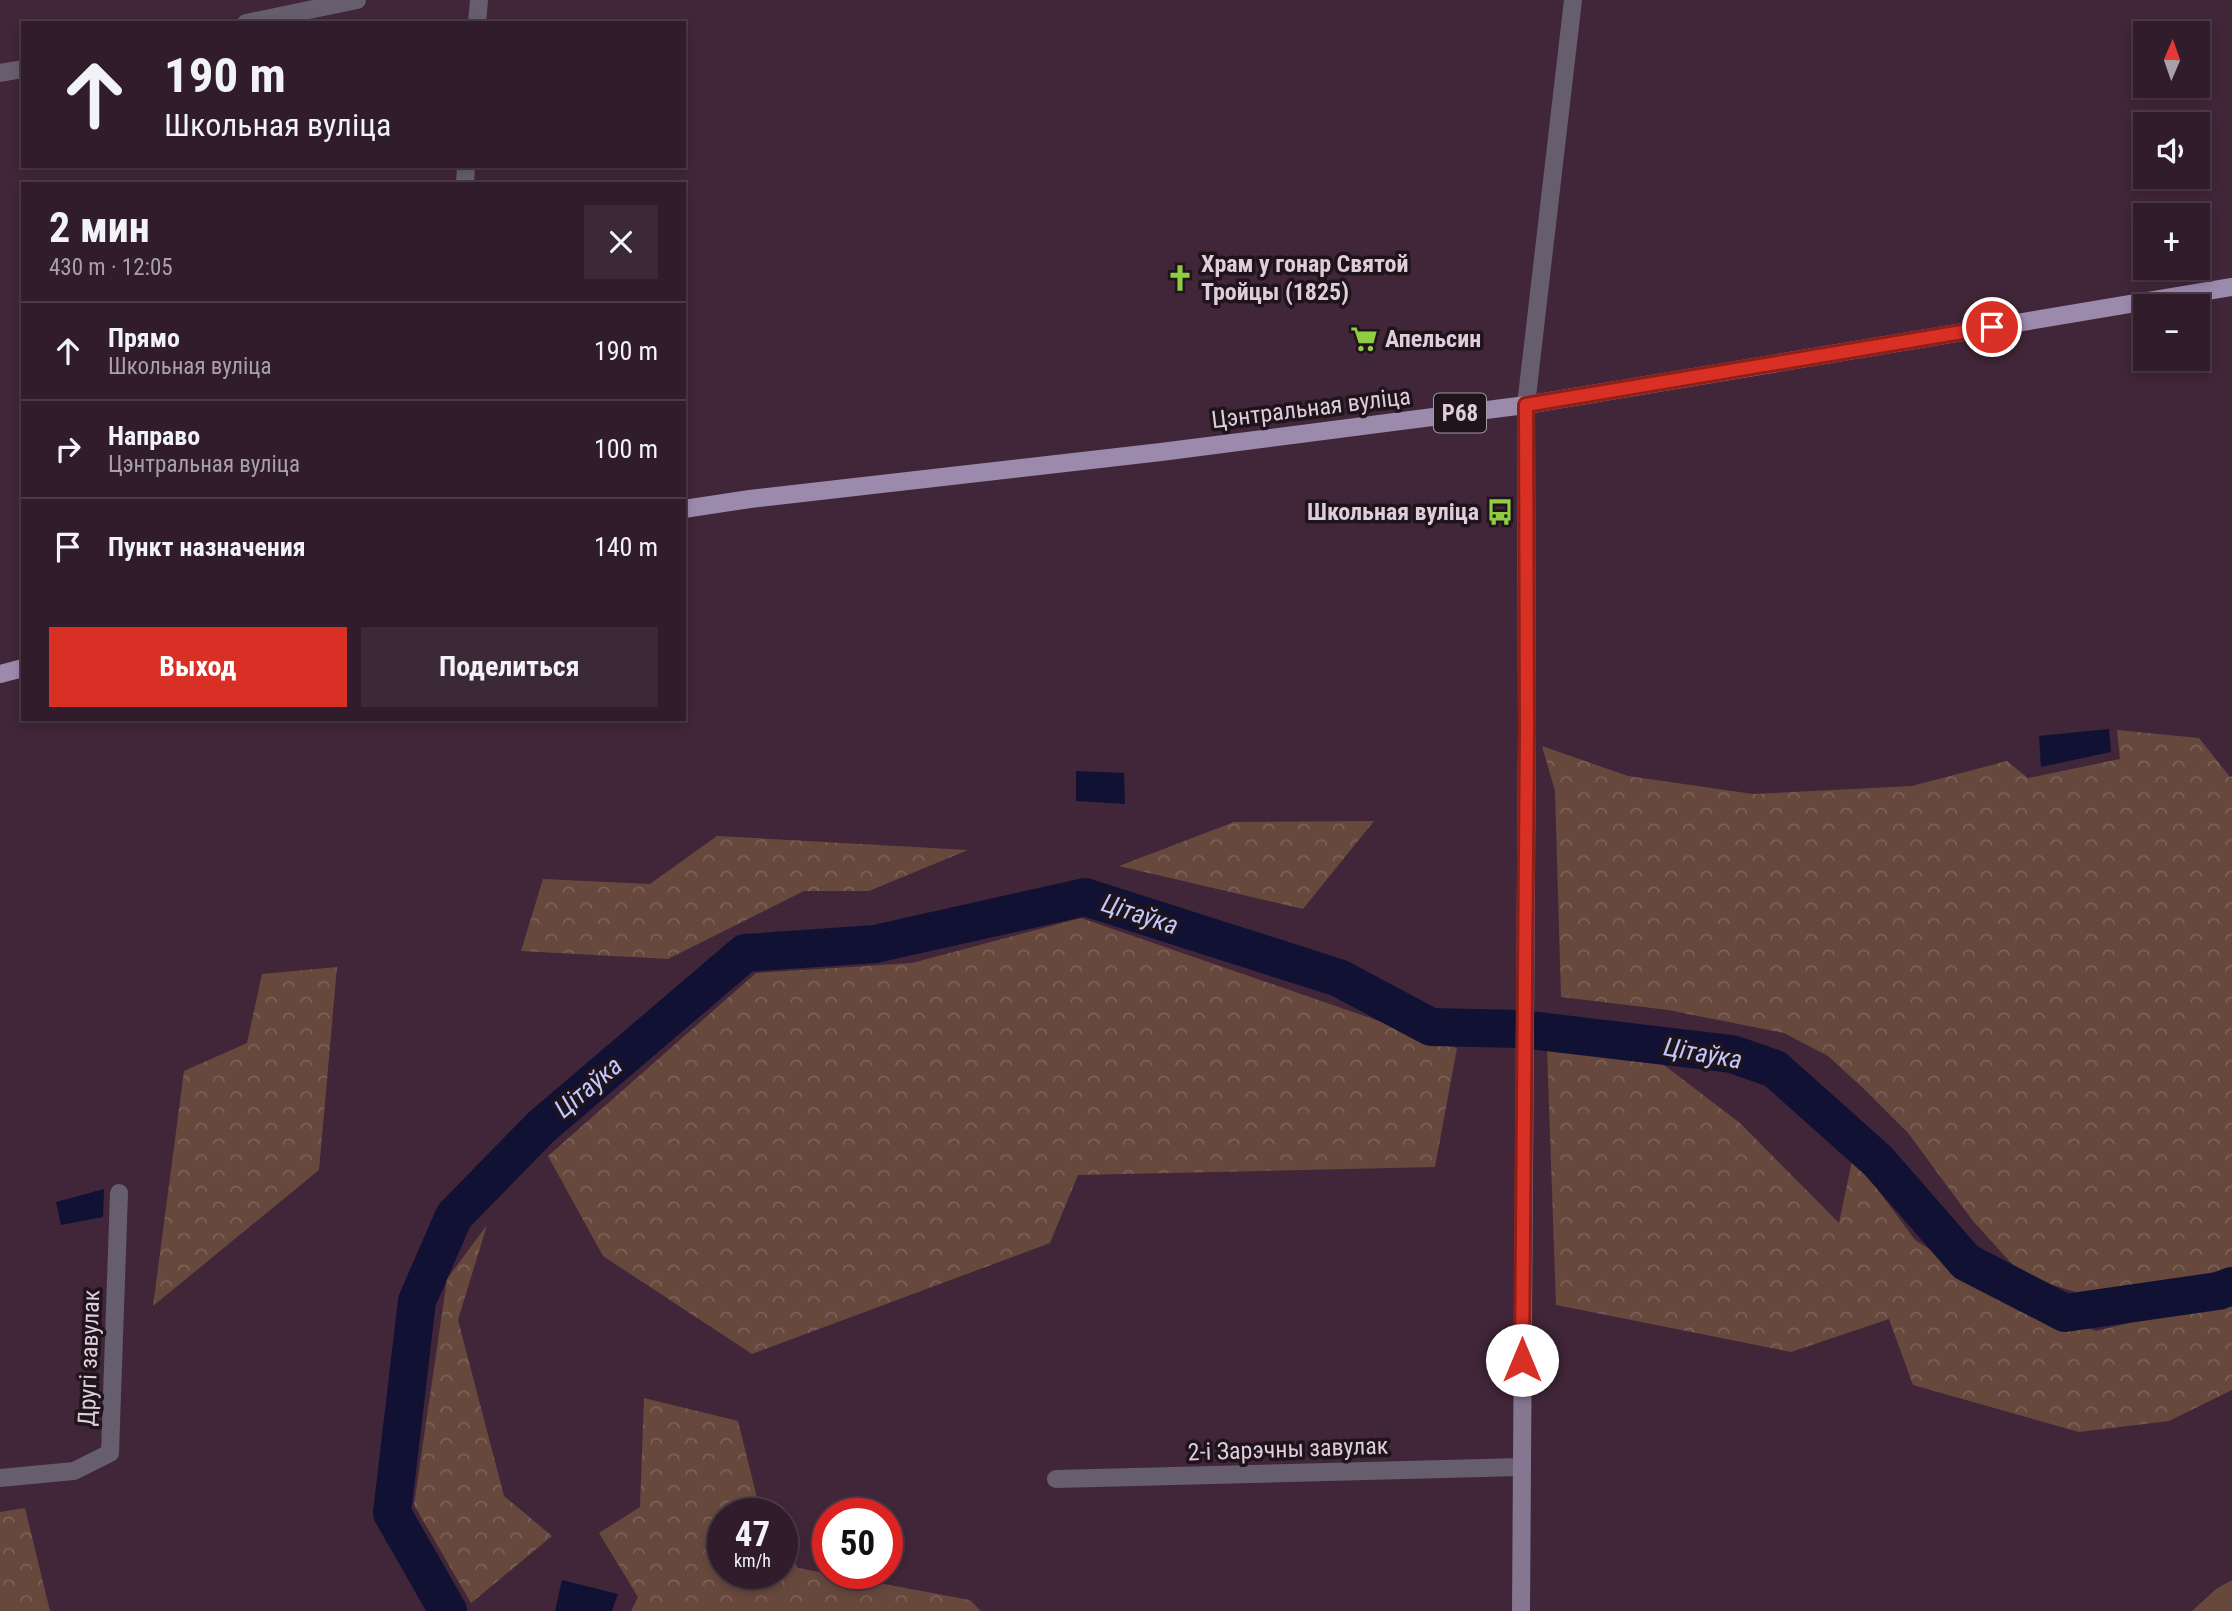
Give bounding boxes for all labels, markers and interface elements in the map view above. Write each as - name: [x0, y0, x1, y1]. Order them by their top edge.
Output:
- north arrow: [2133, 21, 2210, 98]
- map controls: [2133, 21, 2210, 371]
- text: 190 m: [164, 47, 286, 104]
- icon: ahead: [49, 49, 140, 140]
- text: Школьная вуліца: [164, 106, 391, 144]
- button: sound: [2133, 112, 2210, 189]
- text: 2 мин: [49, 203, 150, 252]
- button: +: [2133, 203, 2210, 280]
- button: close: [584, 205, 658, 279]
- place label: Храм у гонар Святой Тройцы (1825): [1201, 250, 1409, 306]
- text: 430 m · 12:05: [49, 254, 173, 281]
- church icon: Храм у гонар Святой Тройцы (1825): [1165, 263, 1195, 293]
- button: −: [2133, 294, 2210, 371]
- pin: [1962, 297, 2022, 357]
- icon: arrive: [1973, 308, 2011, 346]
- text: Прямо: [108, 323, 180, 353]
- supermarket icon: Апельсин: [1349, 324, 1379, 354]
- place label: Апельсин: [1385, 325, 1481, 353]
- icon: ahead: [49, 332, 87, 370]
- text: 190 m: [594, 336, 658, 366]
- text: Школьная вуліца: [108, 353, 271, 380]
- street label: Цэнтральная вуліца: [1210, 382, 1412, 434]
- road number: Р68: [1434, 394, 1486, 432]
- text: Направо: [108, 421, 200, 451]
- icon: right: [49, 430, 87, 468]
- text: 100 m: [594, 434, 658, 464]
- text: Цэнтральная вуліца: [108, 451, 300, 478]
- bus stop icon: Школьная вуліца: [1485, 497, 1515, 527]
- place label: Школьная вуліца: [1307, 498, 1479, 526]
- icon: arrive: [49, 528, 87, 566]
- text: Пункт назначения: [108, 532, 306, 562]
- text: 140 m: [594, 532, 658, 562]
- button: Выход: [49, 627, 347, 707]
- button: Поделиться: [361, 627, 658, 707]
- water label: Цітаўка: [1098, 888, 1182, 940]
- water label: Цітаўка: [1661, 1031, 1745, 1075]
- water label: Цітаўка: [548, 1050, 628, 1124]
- street label: Другі завулак: [73, 1289, 105, 1427]
- position arrow: [1485, 1323, 1559, 1397]
- street label: 2-і Зарэчны завулак: [1187, 1431, 1389, 1466]
- speed limit sign: 50: [812, 1498, 903, 1589]
- text: 47: [735, 1514, 770, 1555]
- text: km/h: [734, 1550, 771, 1571]

